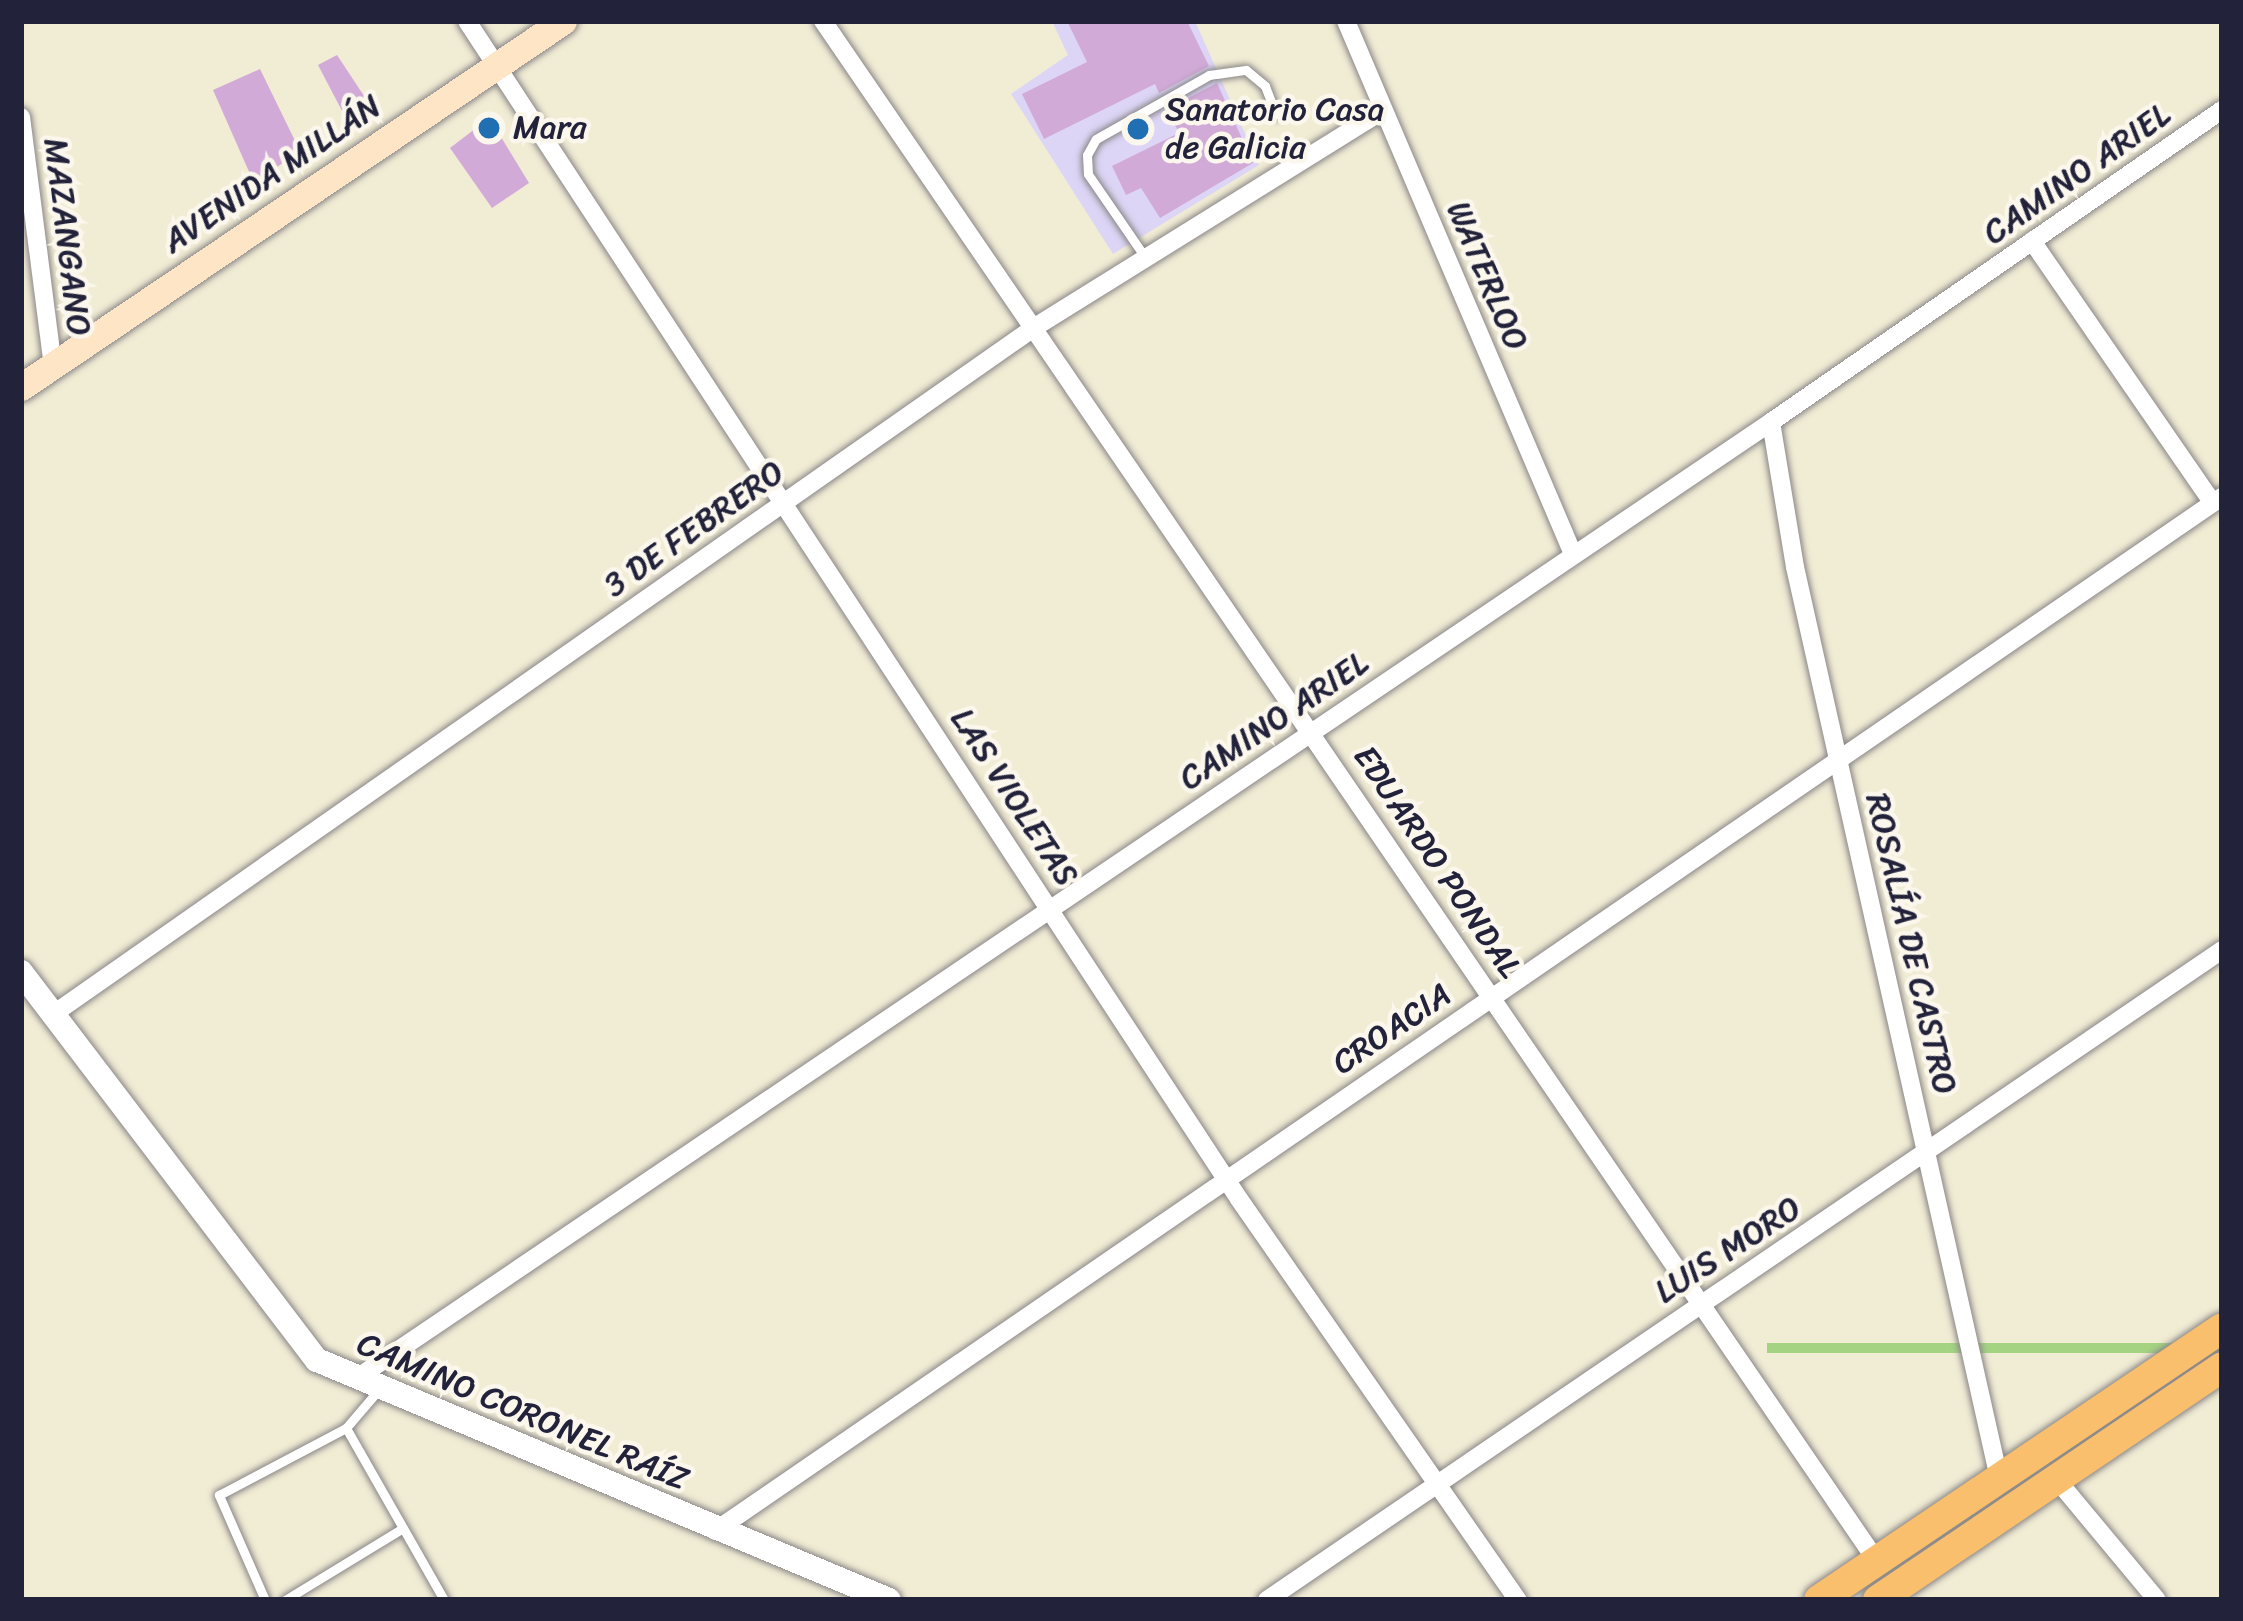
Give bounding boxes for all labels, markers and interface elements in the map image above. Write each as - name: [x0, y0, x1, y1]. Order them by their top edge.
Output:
- street label: AVENIDA MILLÁN: [154, 85, 390, 263]
- place label: Sanatorio Casa de Galicia: [1165, 90, 1384, 168]
- street label: CAMINO ARIEL: [1976, 95, 2178, 253]
- place label: Mara: [513, 108, 587, 148]
- marker: Sanatorio Casa de Galicia: [1122, 113, 1154, 145]
- marker: Mara: [476, 115, 502, 141]
- street label: MAZANGANO: [35, 136, 99, 338]
- street label: WATERLOO: [1438, 196, 1536, 356]
- street label: 3 DE FEBRERO: [597, 453, 791, 605]
- street label: CAMINO ARIEL: [1172, 643, 1376, 799]
- street label: LAS VIOLETAS: [941, 699, 1087, 895]
- street label: EDUARDO PONDAL: [1345, 738, 1529, 986]
- street label: ROSALÍA DE CASTRO: [1857, 789, 1965, 1099]
- street label: CROACIA: [1325, 975, 1459, 1083]
- street label: LUIS MORO: [1647, 1188, 1809, 1312]
- street label: CAMINO CORONEL RAÍZ: [351, 1324, 695, 1500]

